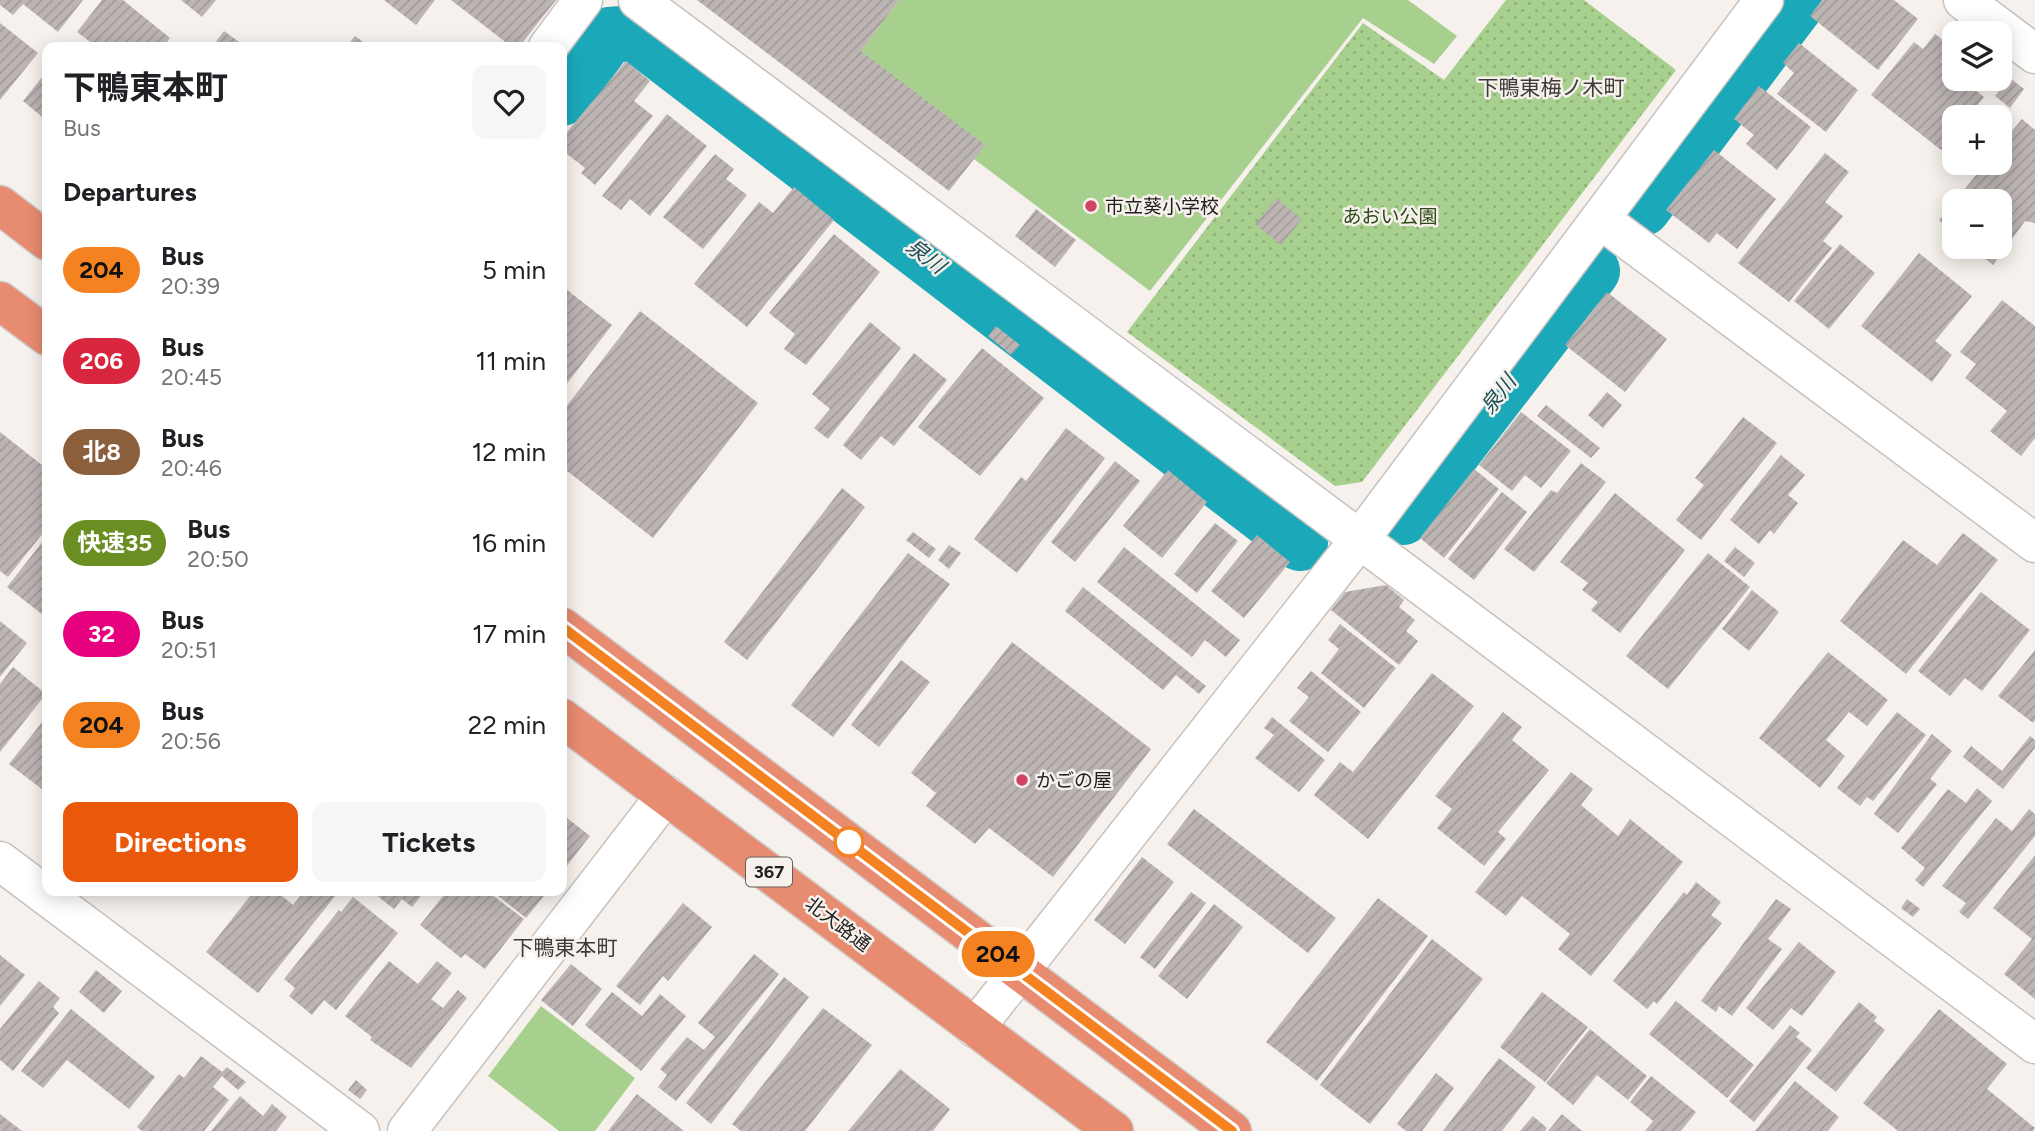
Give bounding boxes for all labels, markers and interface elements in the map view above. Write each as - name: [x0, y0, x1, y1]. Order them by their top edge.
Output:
- map controls: [1942, 21, 2012, 259]
- button: layers: [1942, 21, 2012, 91]
- button: heart: [472, 65, 546, 139]
- text: 下鴨東本町: [63, 68, 228, 107]
- district label: 下鴨東梅ノ木町: [1478, 75, 1625, 100]
- button: +: [1942, 105, 2012, 175]
- text: Bus: [63, 114, 101, 142]
- text: Departures: [63, 176, 197, 208]
- button: −: [1942, 189, 2012, 259]
- place label: 市立葵小学校: [1105, 195, 1219, 218]
- marker: 市立葵小学校: [1083, 198, 1099, 214]
- park label: あおい公園: [1342, 205, 1438, 228]
- water label: 泉川: [902, 233, 952, 280]
- text: Bus: [161, 240, 204, 272]
- text: 5 min: [482, 254, 546, 286]
- text: 204: [79, 255, 124, 284]
- text: 20:39: [161, 272, 220, 300]
- text: Bus: [161, 331, 204, 363]
- text: 11 min: [475, 345, 546, 377]
- text: 206: [80, 346, 123, 375]
- text: 20:45: [161, 363, 222, 391]
- water label: 泉川: [1475, 368, 1522, 418]
- text: Bus: [161, 422, 204, 454]
- text: 12 min: [472, 436, 546, 468]
- text: 北8: [82, 437, 121, 466]
- text: 20:46: [161, 454, 222, 482]
- text: Bus: [187, 513, 230, 545]
- text: 16 min: [471, 527, 546, 559]
- text: 快速35: [77, 528, 152, 557]
- text: 20:50: [187, 545, 249, 573]
- text: Bus: [161, 604, 204, 636]
- text: 17 min: [472, 618, 546, 650]
- text: 32: [88, 619, 115, 648]
- text: 20:51: [161, 636, 217, 664]
- text: Bus: [161, 695, 204, 727]
- text: 22 min: [468, 709, 546, 741]
- text: 204: [79, 710, 124, 739]
- text: 20:56: [161, 727, 221, 755]
- place label: かごの屋: [1036, 769, 1112, 792]
- marker: かごの屋: [1014, 772, 1030, 788]
- button: Directions: [63, 802, 298, 882]
- button: Tickets: [312, 802, 546, 882]
- unlabelled marker: [834, 827, 864, 857]
- road number: 367: [746, 858, 792, 886]
- street label: 北大路通: [801, 892, 875, 956]
- line badge: 204: [958, 931, 1038, 977]
- district label: 下鴨東本町: [513, 935, 618, 960]
- text: 204: [976, 939, 1020, 968]

